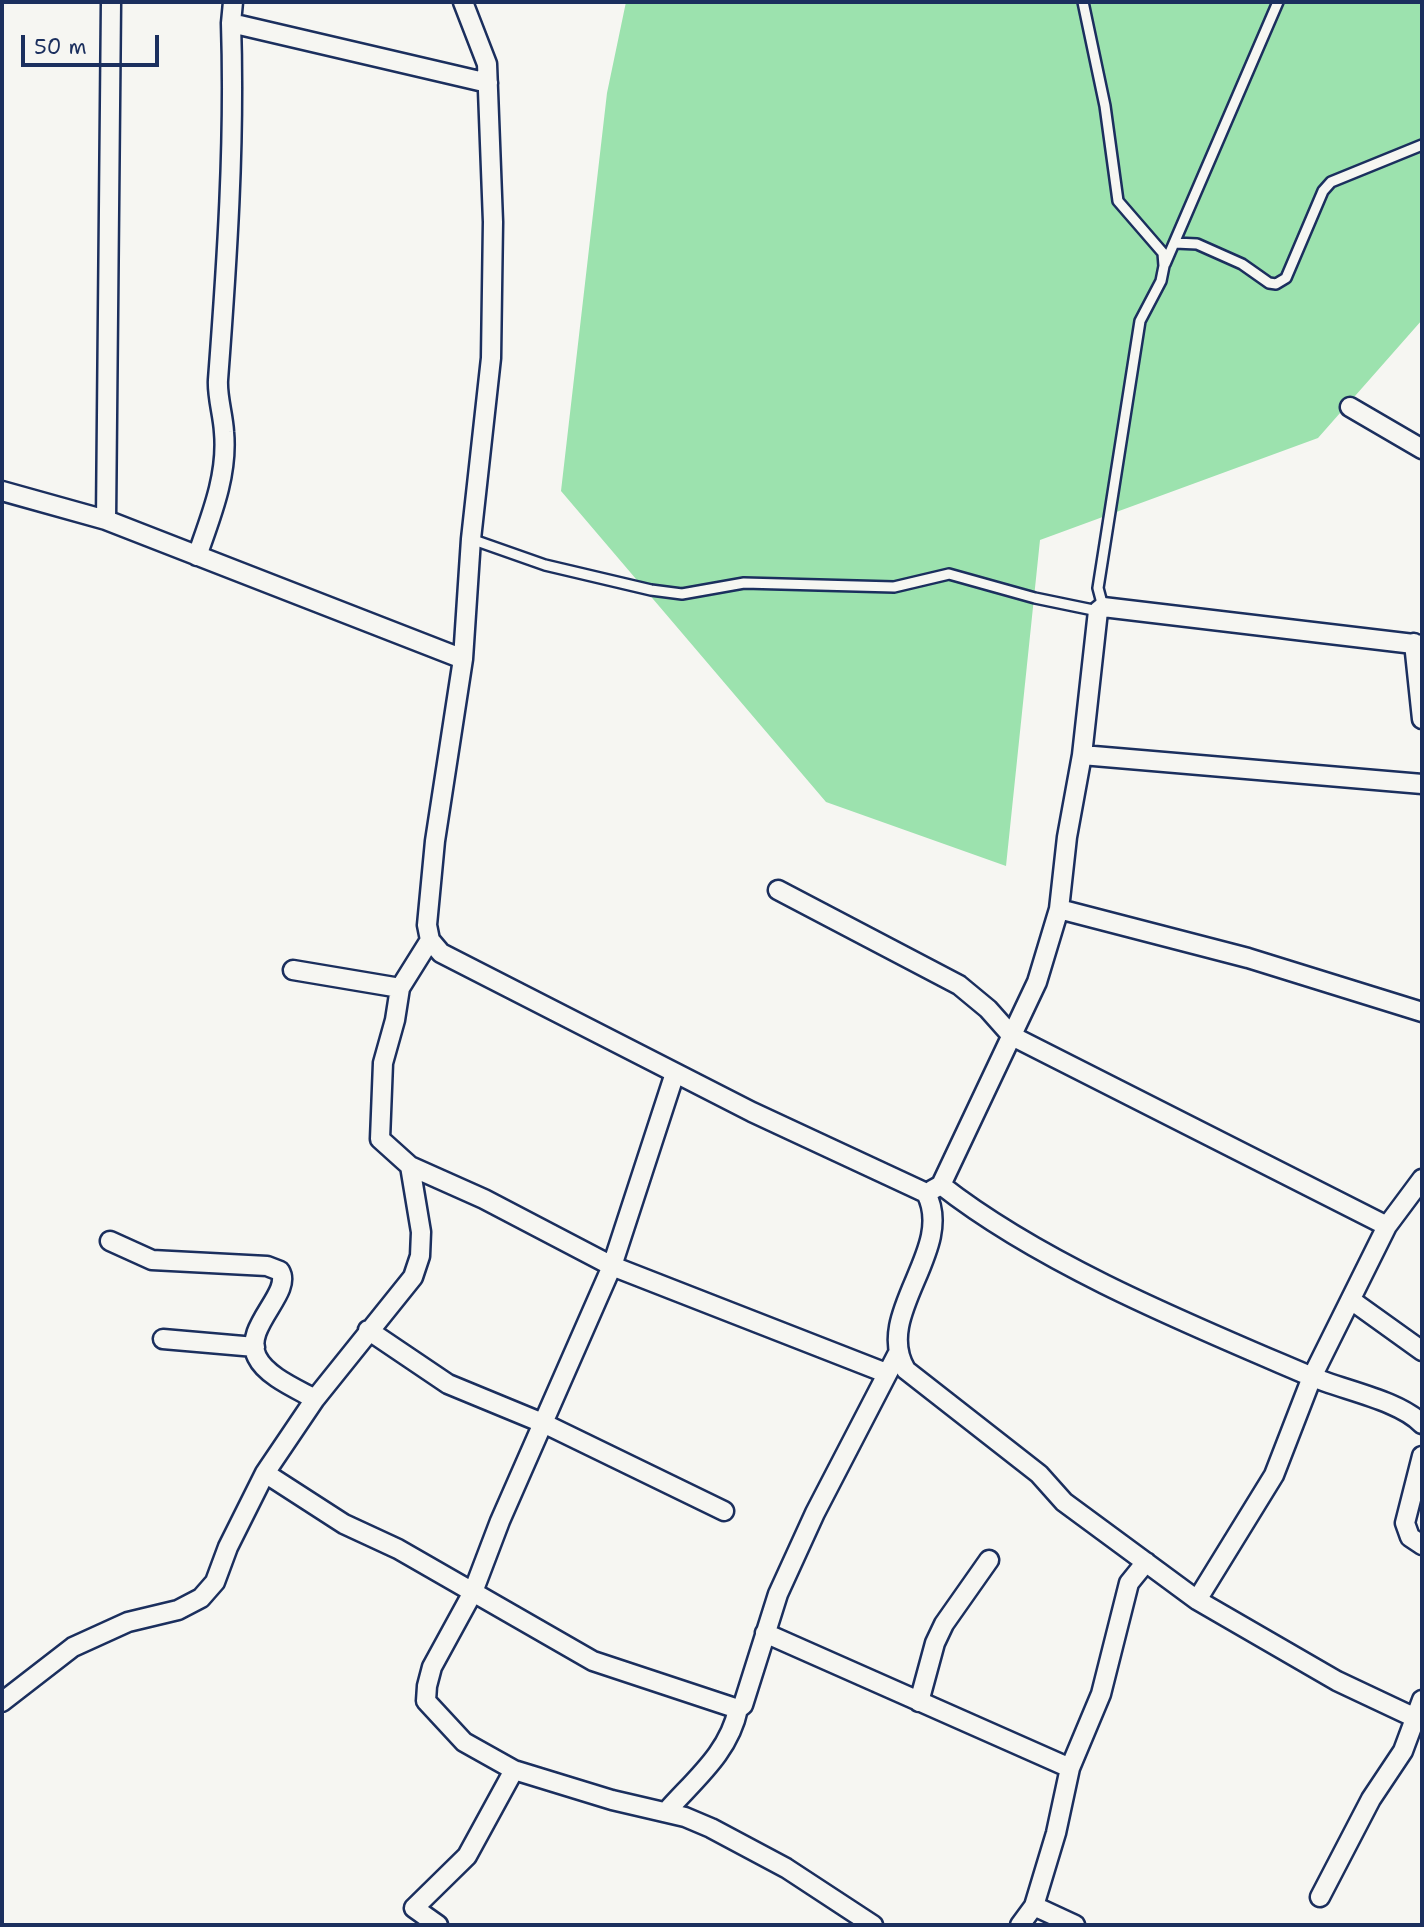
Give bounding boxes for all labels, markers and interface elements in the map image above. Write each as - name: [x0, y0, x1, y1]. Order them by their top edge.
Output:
- scale bar: [24, 21, 163, 65]
- text: 50 m: [34, 33, 87, 61]

